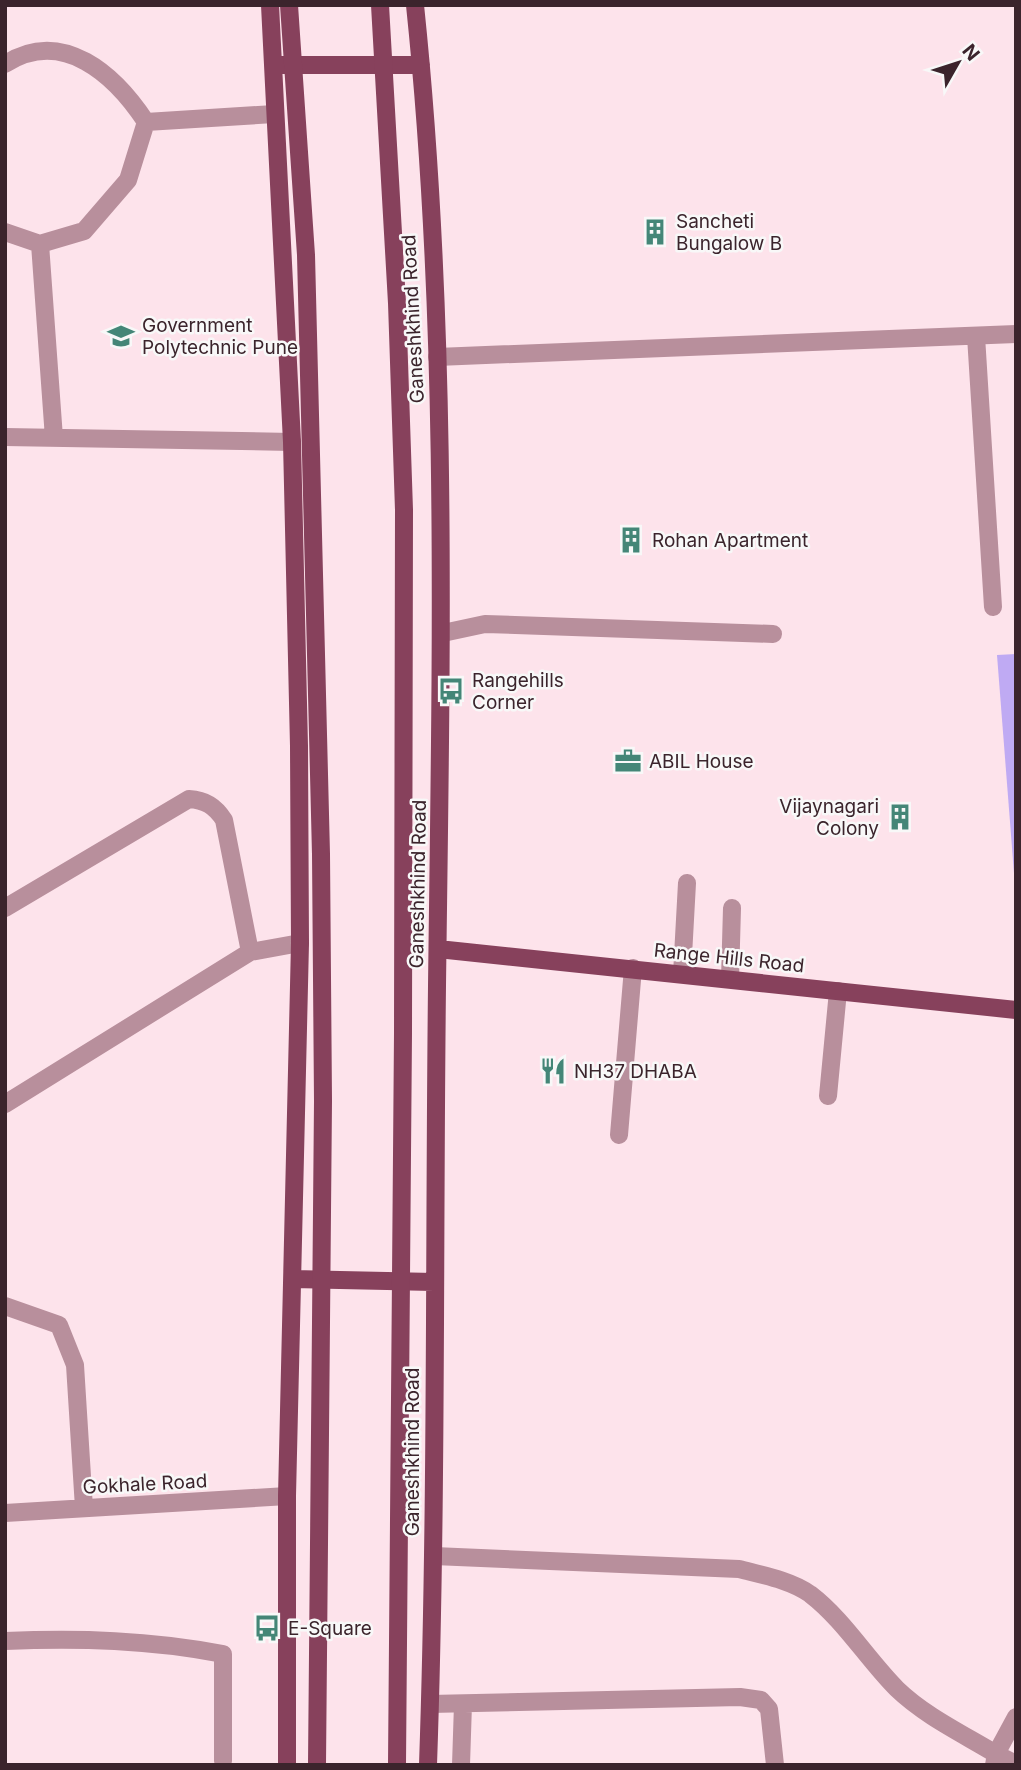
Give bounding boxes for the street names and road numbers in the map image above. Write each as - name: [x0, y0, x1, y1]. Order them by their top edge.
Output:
- street label: Ganeshkhind Road: [397, 234, 429, 404]
- street label: Ganeshkhind Road: [405, 799, 431, 969]
- street label: Range Hills Road: [653, 939, 805, 977]
- street label: Ganeshkhind Road: [401, 1368, 424, 1536]
- street label: Gokhale Road: [82, 1469, 208, 1499]

